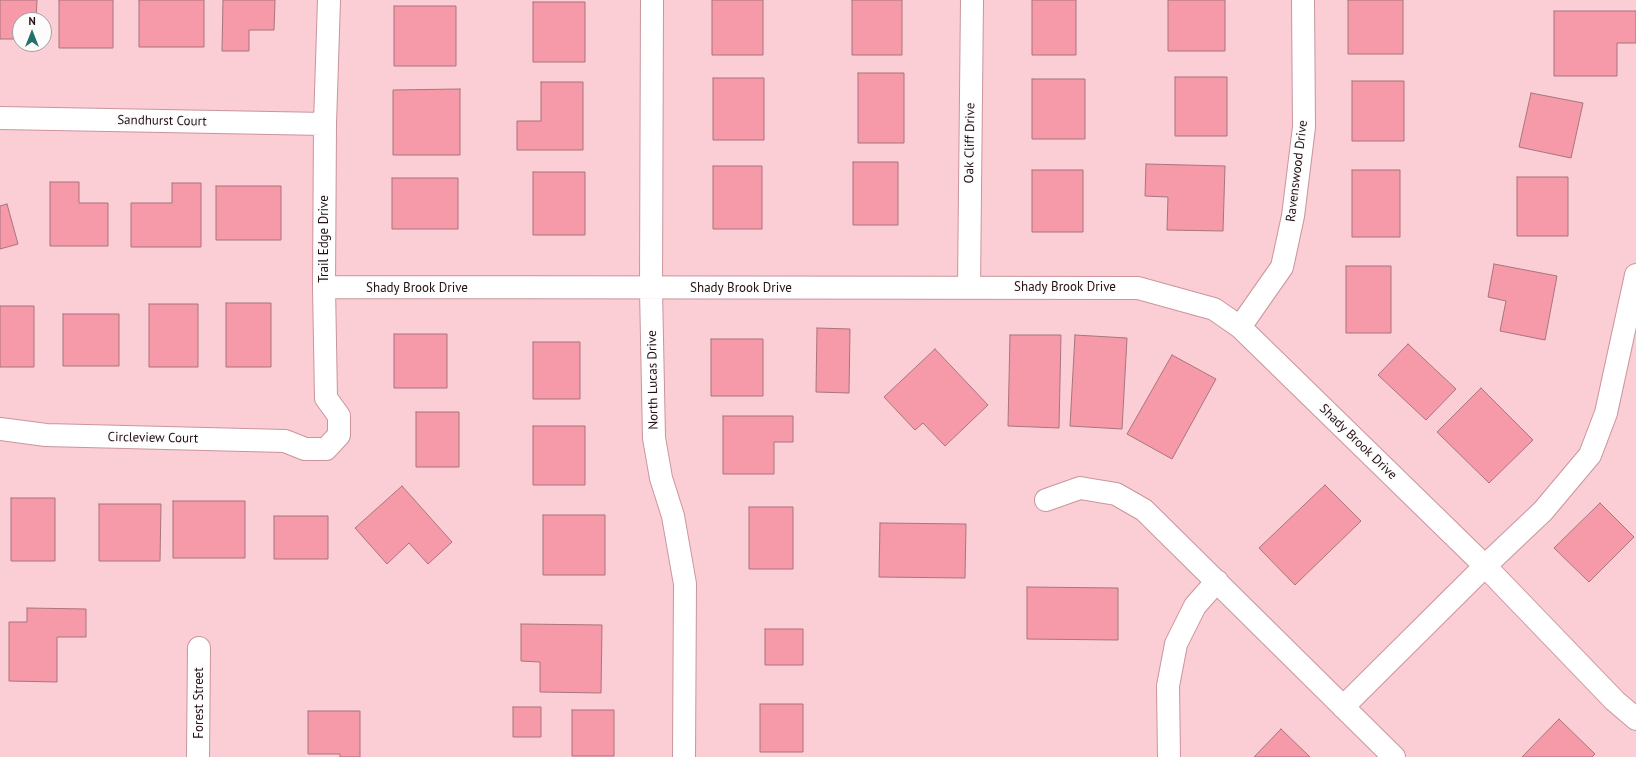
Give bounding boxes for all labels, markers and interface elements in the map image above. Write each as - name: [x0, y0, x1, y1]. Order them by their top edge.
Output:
- north arrow: [12, 12, 52, 52]
- text: N: [28, 14, 36, 28]
- street label: Oak Cliff Drive: [961, 103, 979, 183]
- street label: Sandhurst Court: [117, 112, 207, 130]
- street label: Ravenswood Drive: [1283, 119, 1311, 223]
- street label: Trail Edge Drive: [316, 195, 332, 283]
- street label: Shady Brook Drive: [1014, 279, 1116, 295]
- street label: Shady Brook Drive: [366, 280, 468, 296]
- street label: Shady Brook Drive: [690, 280, 792, 296]
- street label: North Lucas Drive: [644, 330, 662, 430]
- street label: Shady Brook Drive: [1316, 401, 1400, 483]
- street label: Circleview Court: [108, 429, 198, 447]
- street label: Forest Street: [191, 667, 207, 739]

